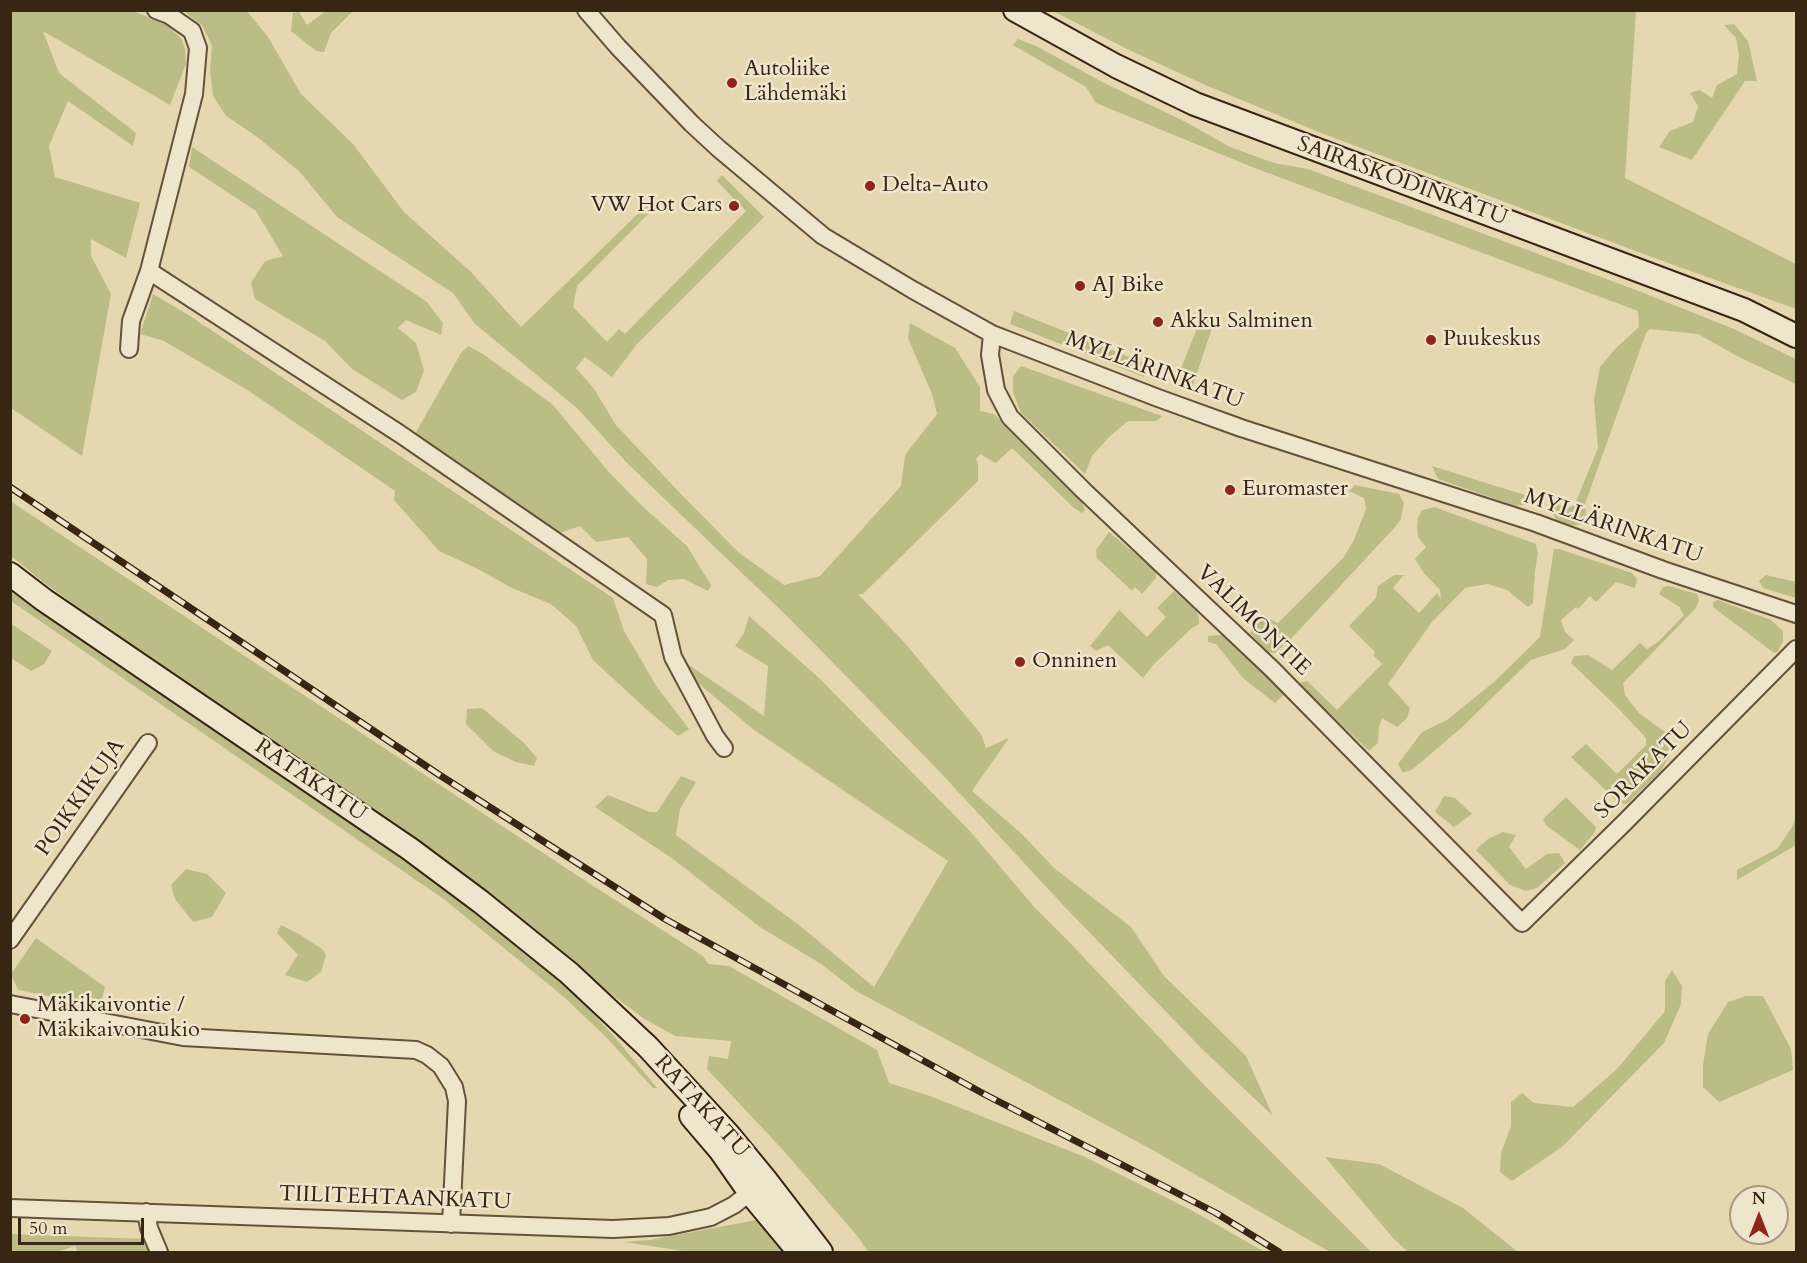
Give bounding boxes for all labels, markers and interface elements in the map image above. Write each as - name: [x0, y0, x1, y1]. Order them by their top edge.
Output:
- place label: Autoliike Lähdemäki: [744, 57, 847, 108]
- marker: Autoliike Lähdemäki: [725, 76, 739, 90]
- street label: SAIRASKODINKATU: [1293, 132, 1511, 232]
- place label: Delta-Auto: [882, 173, 988, 199]
- marker: Delta-Auto: [863, 179, 877, 193]
- place label: VW Hot Cars: [591, 193, 722, 219]
- marker: VW Hot Cars: [727, 199, 741, 213]
- place label: AJ Bike: [1092, 273, 1164, 299]
- marker: AJ Bike: [1073, 279, 1087, 293]
- place label: Akku Salminen: [1170, 309, 1313, 335]
- marker: Akku Salminen: [1151, 315, 1165, 329]
- street label: MYLLÄRINKATU: [1062, 327, 1246, 415]
- place label: Puukeskus: [1443, 327, 1540, 353]
- marker: Puukeskus: [1424, 333, 1438, 347]
- place label: Euromaster: [1242, 477, 1348, 503]
- marker: Euromaster: [1223, 483, 1237, 497]
- street label: MYLLÄRINKATU: [1520, 484, 1706, 570]
- street label: VALIMONTIE: [1190, 560, 1316, 682]
- place label: Onninen: [1032, 649, 1117, 675]
- marker: Onninen: [1013, 655, 1027, 669]
- street label: SORAKATU: [1590, 717, 1698, 825]
- street label: POIKKIKUJA: [31, 734, 131, 862]
- street label: RATAKATU: [249, 734, 371, 828]
- place label: Mäkikaivontie / Mäkikaivonaukio: [37, 993, 200, 1044]
- marker: Mäkikaivontie / Mäkikaivonaukio: [18, 1012, 32, 1026]
- street label: RATAKATU: [648, 1050, 754, 1164]
- street label: TIILITEHTAANKATU: [278, 1182, 512, 1216]
- north arrow: [1729, 1185, 1789, 1245]
- text: N: [1752, 1188, 1766, 1210]
- scale bar: [21, 1206, 147, 1244]
- text: 50 m: [29, 1216, 68, 1241]

